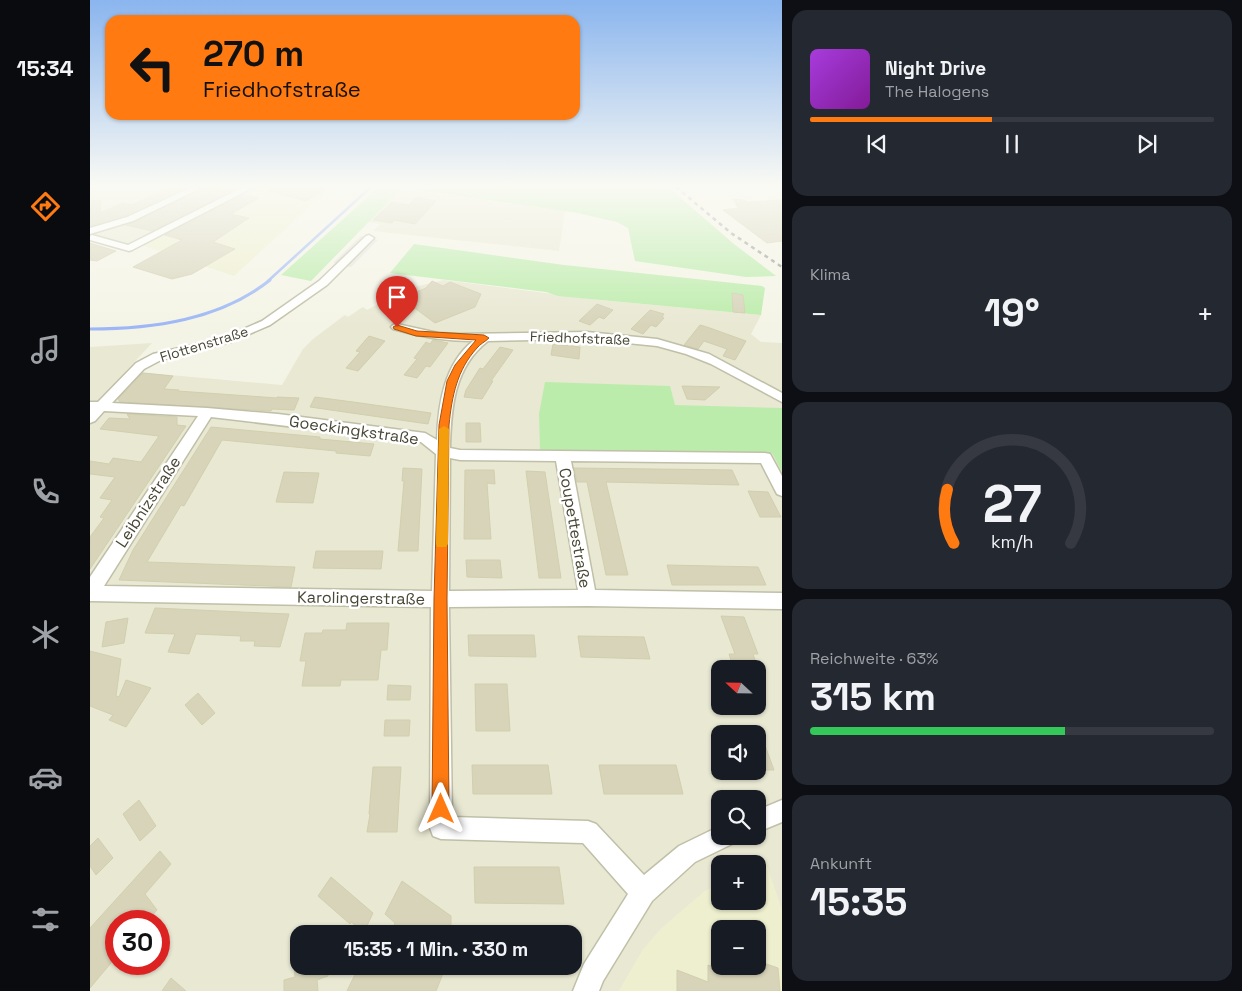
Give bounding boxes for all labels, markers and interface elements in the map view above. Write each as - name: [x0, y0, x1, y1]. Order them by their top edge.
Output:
- text: 270 m: [203, 32, 304, 76]
- icon: left: [120, 35, 185, 100]
- text: 15:34: [16, 54, 74, 82]
- text: Night Drive: [885, 56, 986, 81]
- text: Friedhofstraße: [203, 75, 361, 103]
- text: The Halogens: [885, 81, 989, 102]
- icon: previous: [863, 130, 891, 158]
- icon: pause: [998, 130, 1026, 158]
- icon: next: [1133, 130, 1161, 158]
- icon: directions: [28, 189, 63, 224]
- text: Klima: [810, 264, 851, 285]
- pin: [376, 276, 418, 327]
- icon: arrive: [383, 283, 411, 311]
- text: 19°: [984, 289, 1040, 337]
- text: −: [810, 296, 827, 332]
- text: +: [1197, 296, 1214, 332]
- street label: Flottenstraße: [158, 322, 250, 366]
- street label: Friedhofstraße: [529, 327, 631, 349]
- icon: music: [28, 332, 63, 367]
- street label: Goeckingkstraße: [288, 411, 420, 449]
- street label: Leibnizstraße: [111, 452, 185, 552]
- street label: Coupettestraße: [554, 466, 596, 590]
- text: 27: [982, 471, 1042, 537]
- icon: phone: [28, 474, 63, 509]
- text: km/h: [991, 530, 1033, 553]
- street label: Karolingerstraße: [297, 586, 425, 610]
- icon: climate: [28, 617, 63, 652]
- text: Reichweite · 63%: [810, 648, 938, 669]
- north arrow: [711, 660, 766, 715]
- map controls: [711, 660, 766, 975]
- text: 315 km: [810, 673, 936, 721]
- button: sound: [711, 725, 766, 780]
- icon: car: [28, 760, 63, 795]
- position arrow: [414, 782, 466, 834]
- button: search: [711, 790, 766, 845]
- text: Ankunft: [810, 853, 872, 874]
- button: +: [711, 855, 766, 910]
- text: 15:35: [810, 878, 907, 926]
- icon: filters: [28, 902, 63, 937]
- speed limit sign: 30: [105, 910, 170, 975]
- button: −: [711, 920, 766, 975]
- text: 15:35 · 1 Min. · 330 m: [344, 937, 528, 962]

